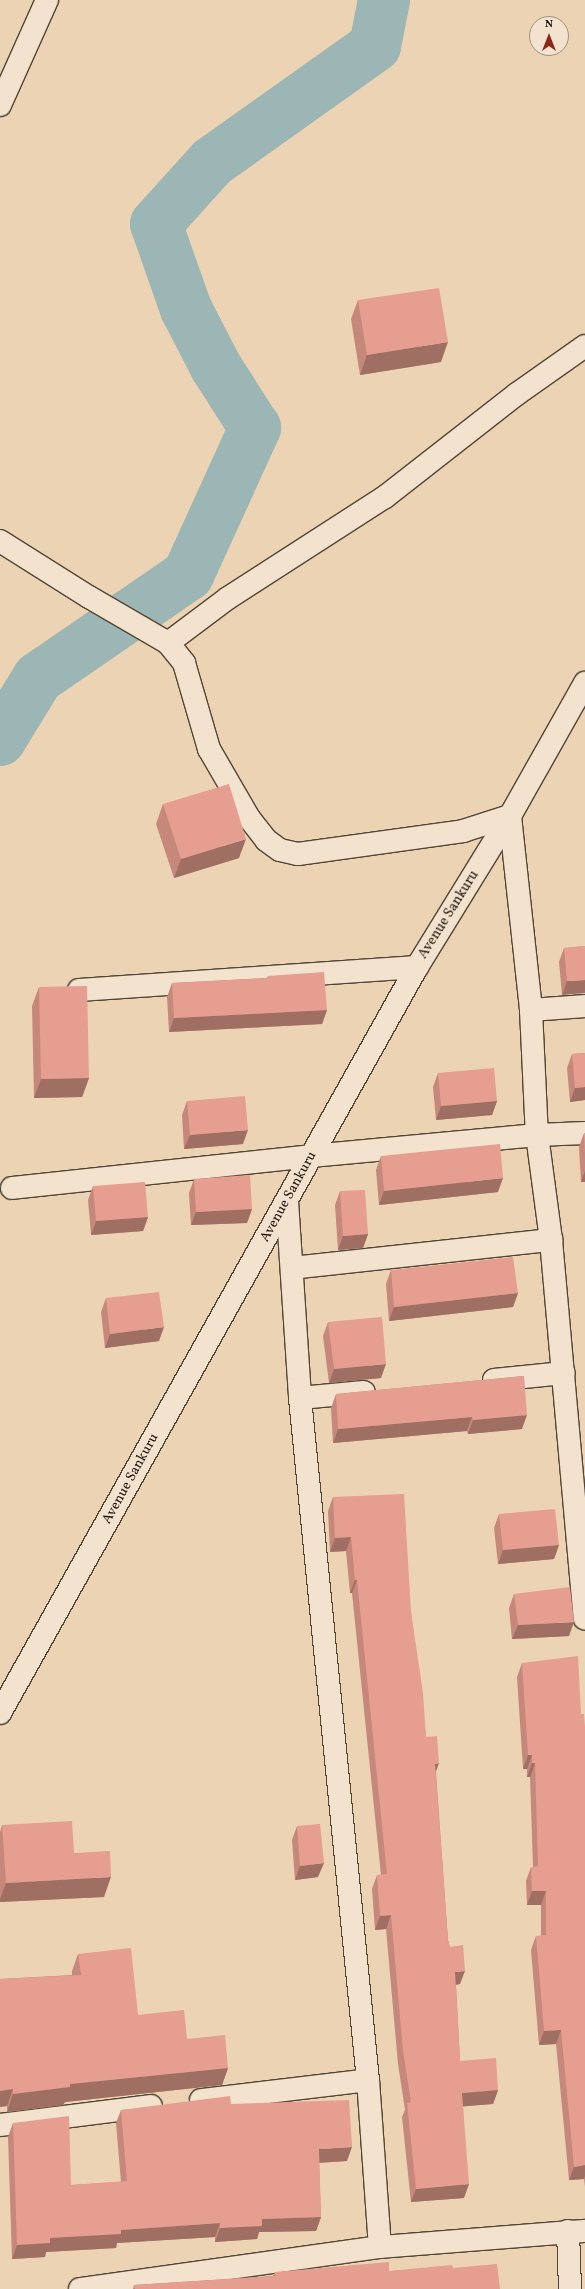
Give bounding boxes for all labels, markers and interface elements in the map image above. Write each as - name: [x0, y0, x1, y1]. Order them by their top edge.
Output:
- north arrow: [529, 16, 569, 56]
- text: N: [545, 17, 553, 32]
- street label: Avenue Sankuru: [415, 868, 483, 962]
- street label: Avenue Sankuru: [257, 1149, 321, 1245]
- street label: Avenue Sankuru: [99, 1431, 163, 1527]

